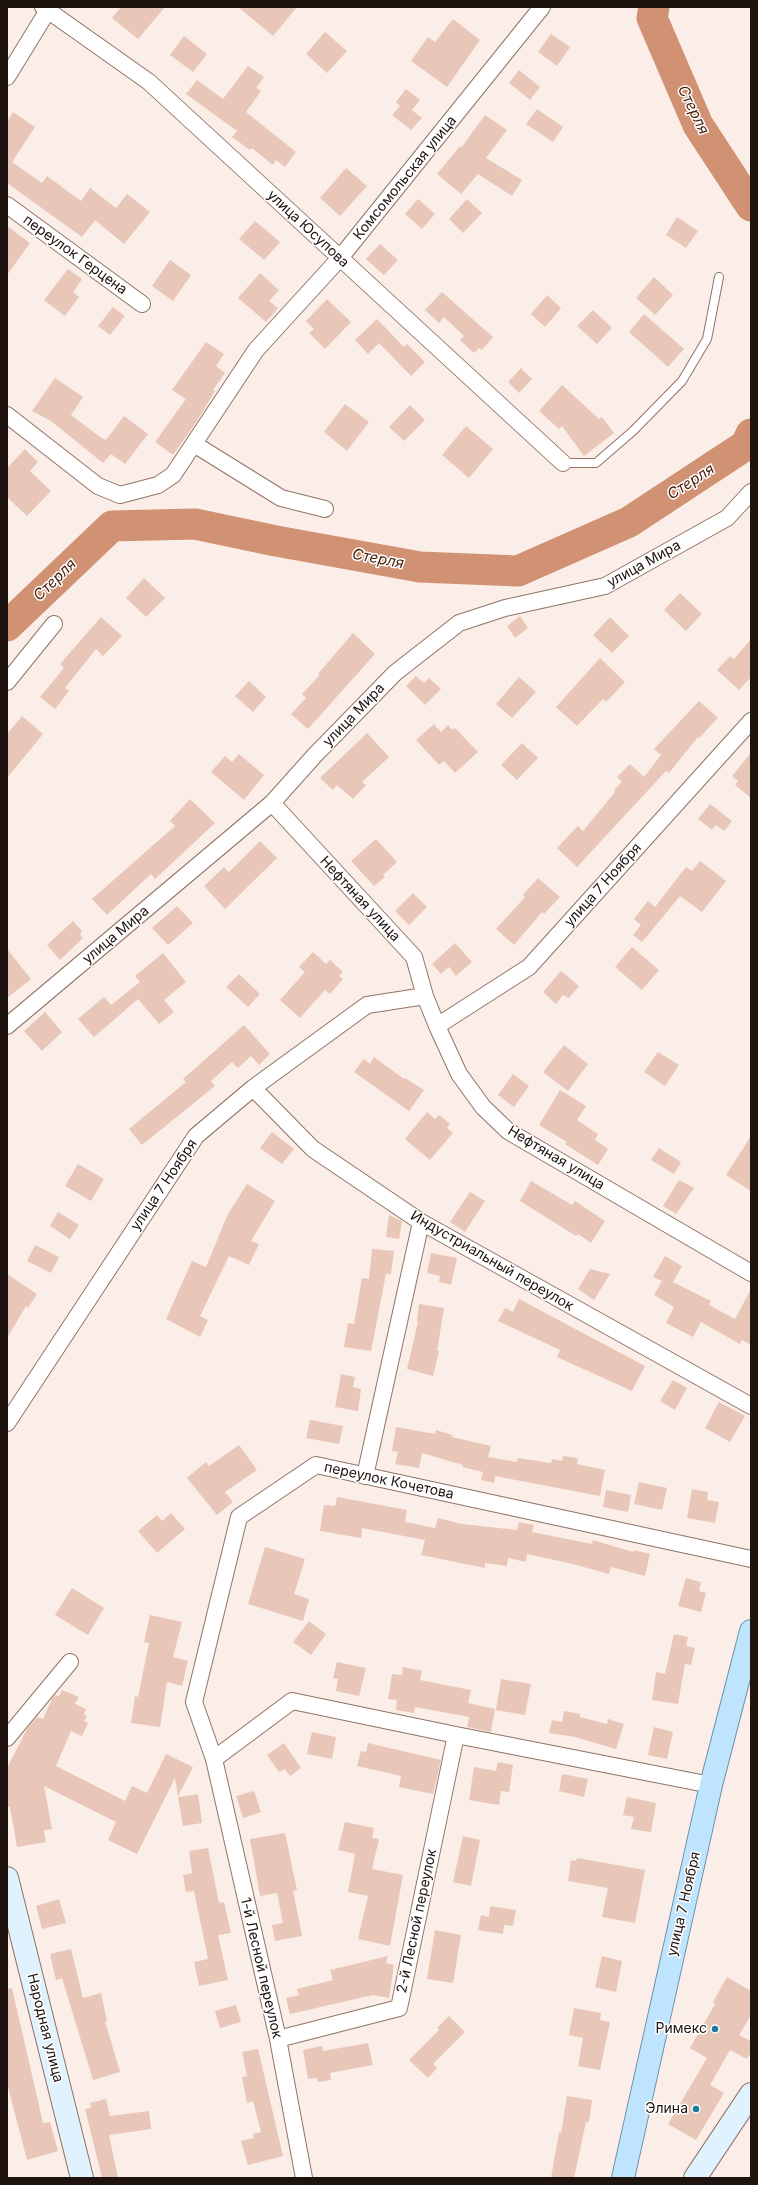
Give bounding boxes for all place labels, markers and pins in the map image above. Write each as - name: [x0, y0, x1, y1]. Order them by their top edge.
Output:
- place label: Римекс: [656, 2021, 707, 2037]
- marker: Римекс: [710, 2024, 720, 2034]
- place label: Элина: [645, 2101, 688, 2117]
- marker: Элина: [691, 2104, 701, 2114]

